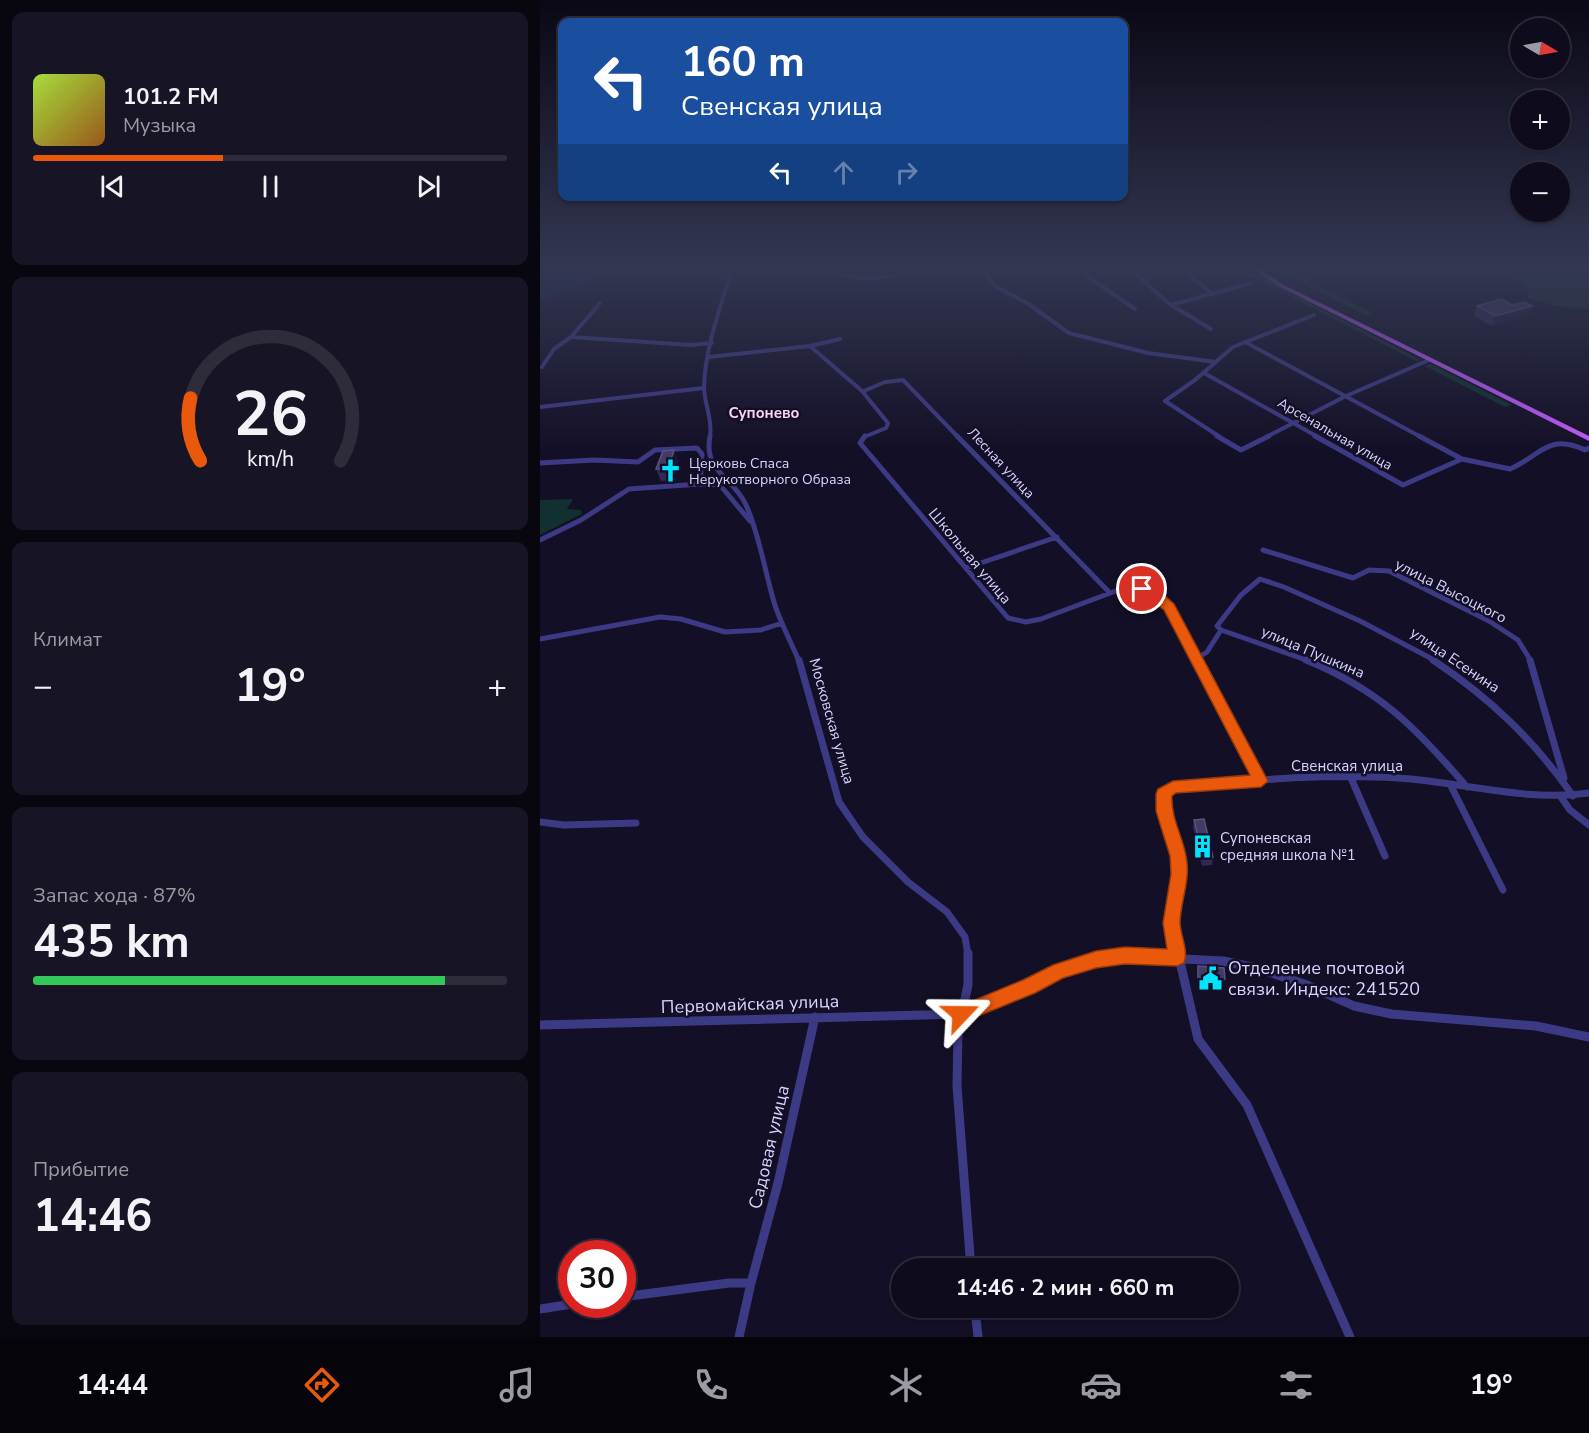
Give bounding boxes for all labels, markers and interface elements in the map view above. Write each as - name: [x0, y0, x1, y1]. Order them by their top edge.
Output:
- north arrow: [1510, 18, 1570, 78]
- map controls: [1510, 18, 1570, 222]
- text: 160 m: [681, 34, 805, 91]
- icon: left: [582, 42, 660, 120]
- text: 101.2 FM: [123, 82, 219, 112]
- text: Свенская улица: [681, 88, 883, 125]
- button: +: [1510, 90, 1570, 150]
- text: Музыка: [123, 112, 196, 139]
- icon: left: [764, 156, 797, 189]
- icon: ahead: [827, 156, 860, 189]
- icon: right: [890, 156, 923, 189]
- button: −: [1510, 162, 1570, 222]
- icon: previous: [96, 170, 129, 203]
- icon: pause: [254, 170, 287, 203]
- icon: next: [412, 170, 445, 203]
- text: 26: [233, 372, 307, 457]
- street label: Арсенальная улица: [1274, 393, 1396, 475]
- district label: Супонево: [729, 403, 800, 423]
- street label: Лесная улица: [963, 423, 1039, 503]
- text: km/h: [246, 444, 294, 474]
- place label: Церковь Спаса Нерукотворного Образа: [689, 454, 851, 489]
- church icon: Церковь Спаса Нерукотворного Образа: [658, 458, 684, 484]
- street label: Школьная улица: [924, 504, 1016, 608]
- street label: улица Высоцкого: [1392, 554, 1510, 628]
- pin: [1116, 563, 1167, 614]
- icon: arrive: [1125, 572, 1158, 605]
- street label: улица Пушкина: [1258, 621, 1368, 683]
- street label: улица Есенина: [1406, 623, 1504, 697]
- text: Климат: [33, 626, 102, 653]
- text: 19°: [234, 656, 306, 717]
- street label: Московская улица: [804, 656, 860, 786]
- text: −: [33, 664, 53, 709]
- text: +: [487, 664, 507, 709]
- street label: Свенская улица: [1291, 756, 1403, 776]
- place label: Супоневская средняя школа №1: [1220, 828, 1356, 865]
- building icon: Супоневская средняя школа №1: [1189, 834, 1215, 860]
- text: Запас хода · 87%: [33, 882, 196, 909]
- text: 435 km: [33, 912, 190, 973]
- place label: Отделение почтовой связи. Индекс: 241520: [1228, 956, 1420, 1001]
- public building icon: Отделение почтовой связи. Индекс: 241520: [1197, 965, 1223, 991]
- position arrow: [929, 982, 993, 1046]
- street label: Первомайская улица: [660, 989, 840, 1019]
- street label: Садовая улица: [743, 1083, 795, 1211]
- text: Прибытие: [33, 1156, 129, 1183]
- text: 14:46: [33, 1186, 152, 1247]
- speed limit sign: 30: [558, 1240, 636, 1318]
- text: 14:46 · 2 мин · 660 m: [956, 1273, 1174, 1303]
- icon: directions: [301, 1364, 343, 1406]
- icon: music: [496, 1364, 538, 1406]
- icon: phone: [690, 1364, 732, 1406]
- icon: climate: [885, 1364, 927, 1406]
- icon: car: [1080, 1364, 1122, 1406]
- icon: filters: [1275, 1364, 1317, 1406]
- text: 14:44: [76, 1367, 148, 1404]
- text: 19°: [1470, 1367, 1512, 1404]

